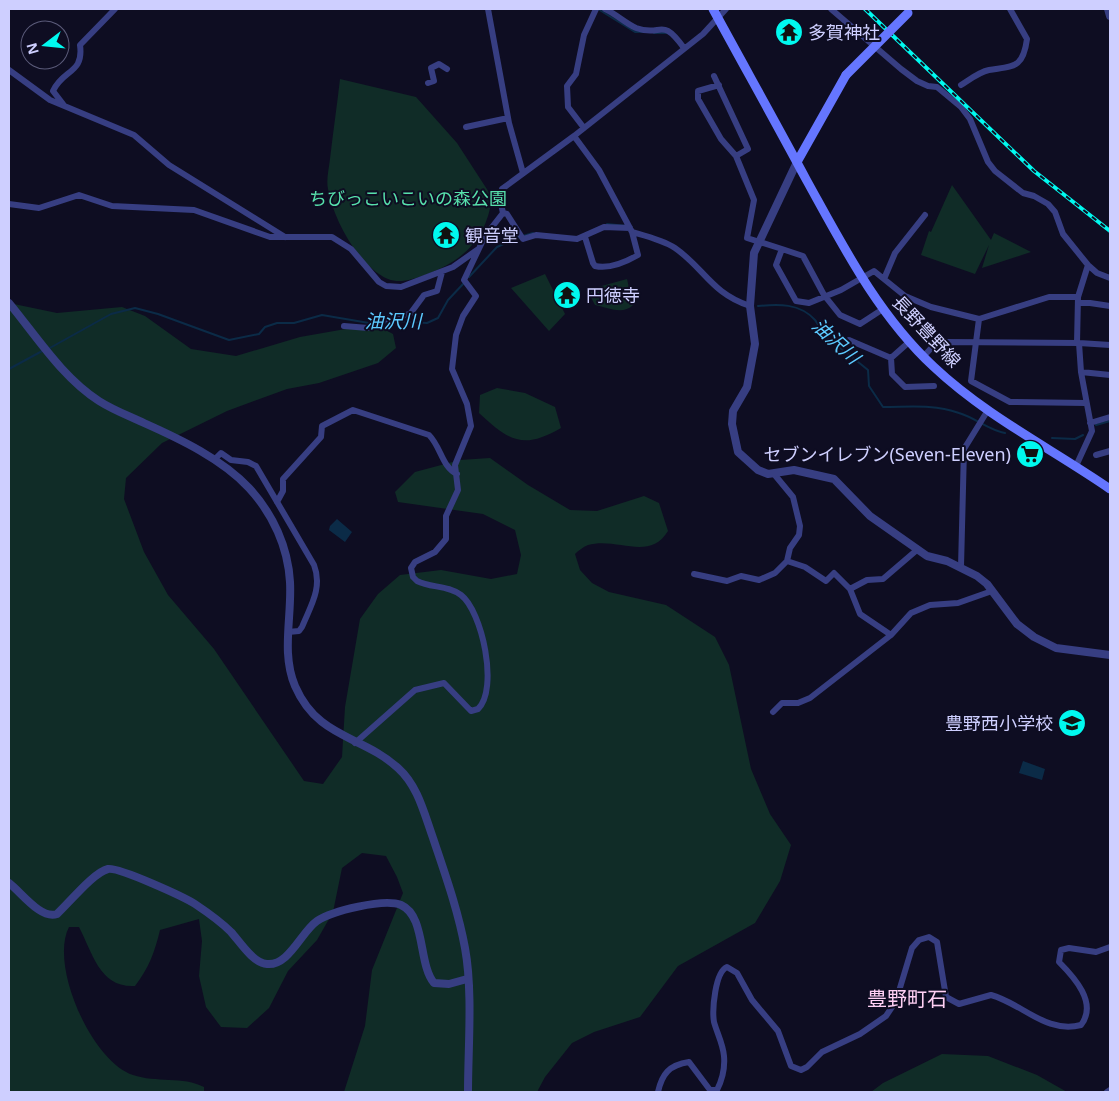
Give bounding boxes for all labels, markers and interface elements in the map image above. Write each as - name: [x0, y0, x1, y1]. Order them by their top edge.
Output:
- temple icon: 多賀神社: [774, 17, 804, 47]
- north arrow: [20, 20, 70, 70]
- place label: 多賀神社: [808, 20, 880, 44]
- text: N: [21, 41, 43, 57]
- park label: ちびっこいこいの森公園: [309, 186, 507, 210]
- temple icon: 観音堂: [431, 220, 461, 250]
- place label: 観音堂: [465, 223, 519, 247]
- temple icon: 円徳寺: [552, 280, 582, 310]
- place label: 円徳寺: [586, 283, 640, 307]
- street label: 長野豊野線: [888, 290, 966, 372]
- water label: 油沢川: [364, 308, 423, 334]
- water label: 油沢川: [806, 312, 867, 371]
- supermarket icon: セブンイレブン(Seven-Eleven): [1015, 439, 1045, 469]
- place label: セブンイレブン(Seven-Eleven): [763, 442, 1011, 466]
- school or university icon: 豊野西小学校: [1057, 708, 1087, 738]
- place label: 豊野西小学校: [945, 711, 1053, 735]
- district label: 豊野町石: [867, 985, 947, 1012]

